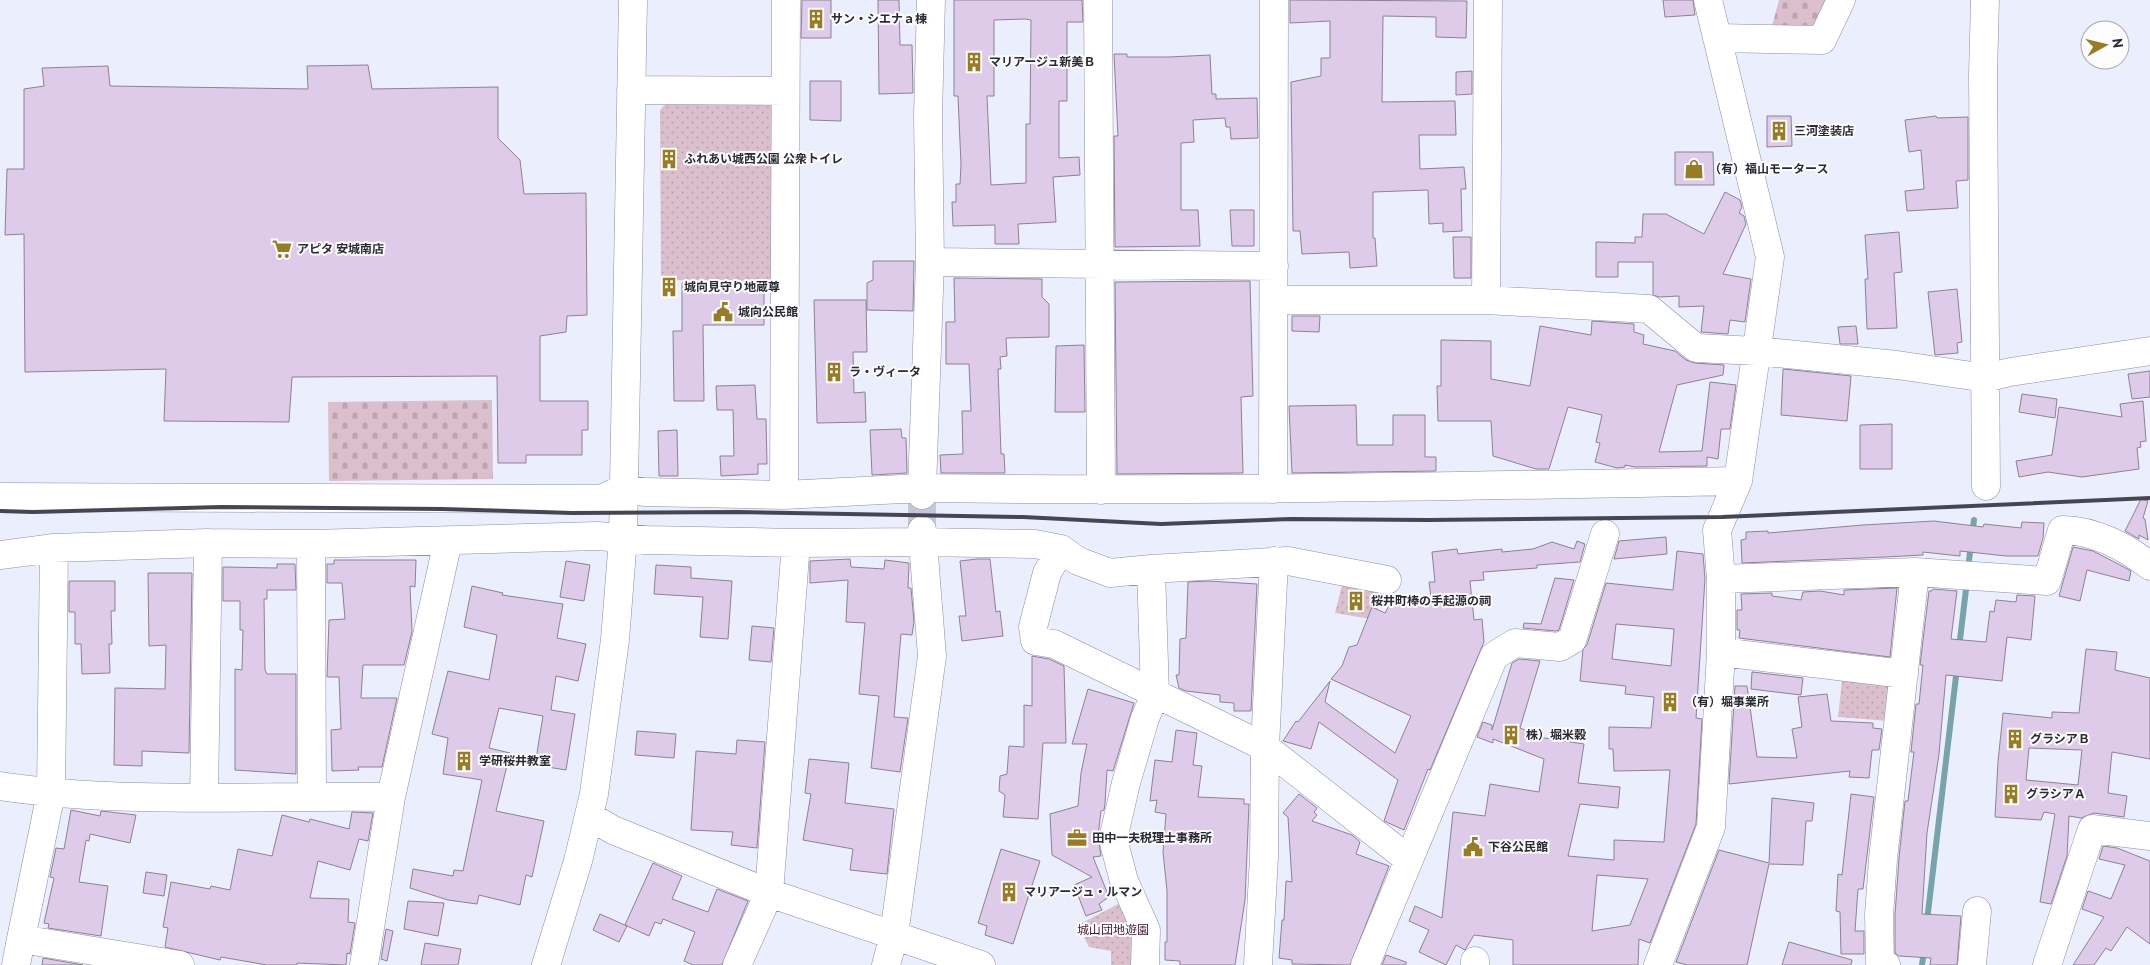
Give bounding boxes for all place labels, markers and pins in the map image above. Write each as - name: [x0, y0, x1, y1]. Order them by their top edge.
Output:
- building icon: サン・シエナａ棟: [805, 8, 827, 30]
- place label: サン・シエナａ棟: [831, 11, 927, 26]
- building icon: マリアージュ新美Ｂ: [963, 51, 985, 73]
- place label: マリアージュ新美Ｂ: [989, 54, 1095, 69]
- building icon: 三河塗装店: [1768, 120, 1790, 142]
- place label: 三河塗装店: [1794, 123, 1854, 138]
- building icon: ふれあい城西公園 公衆トイレ: [658, 148, 680, 170]
- place label: ふれあい城西公園 公衆トイレ: [684, 151, 843, 166]
- shop icon: （有）福山モータース: [1683, 158, 1705, 180]
- place label: （有）福山モータース: [1709, 161, 1828, 176]
- supermarket icon: アピタ 安城南店: [271, 238, 293, 260]
- place label: アピタ 安城南店: [297, 241, 384, 256]
- building icon: 城向見守り地蔵尊: [658, 276, 680, 298]
- place label: 城向見守り地蔵尊: [684, 279, 780, 294]
- public building icon: 城向公民館: [712, 301, 734, 323]
- place label: 城向公民館: [738, 304, 798, 319]
- building icon: ラ・ヴィータ: [823, 361, 845, 383]
- place label: ラ・ヴィータ: [849, 364, 921, 379]
- building icon: 桜井町棒の手起源の祠: [1345, 590, 1367, 612]
- place label: 桜井町棒の手起源の祠: [1371, 593, 1491, 608]
- building icon: （有）堀事業所: [1659, 691, 1681, 713]
- place label: （有）堀事業所: [1685, 694, 1769, 709]
- building icon: 株）堀米穀: [1500, 724, 1522, 746]
- place label: 株）堀米穀: [1526, 727, 1587, 742]
- building icon: グラシアＢ: [2004, 728, 2026, 750]
- place label: グラシアＢ: [2030, 731, 2090, 746]
- building icon: 学研桜井教室: [453, 750, 475, 772]
- place label: 学研桜井教室: [479, 753, 551, 768]
- building icon: グラシアＡ: [2000, 783, 2022, 805]
- place label: グラシアＡ: [2026, 786, 2086, 801]
- office icon: 田中一夫税理士事務所: [1066, 827, 1088, 849]
- place label: 田中一夫税理士事務所: [1092, 830, 1212, 845]
- public building icon: 下谷公民館: [1462, 836, 1484, 858]
- place label: 下谷公民館: [1488, 839, 1548, 854]
- building icon: マリアージュ・ルマン: [998, 881, 1020, 903]
- place label: マリアージュ・ルマン: [1024, 884, 1142, 899]

